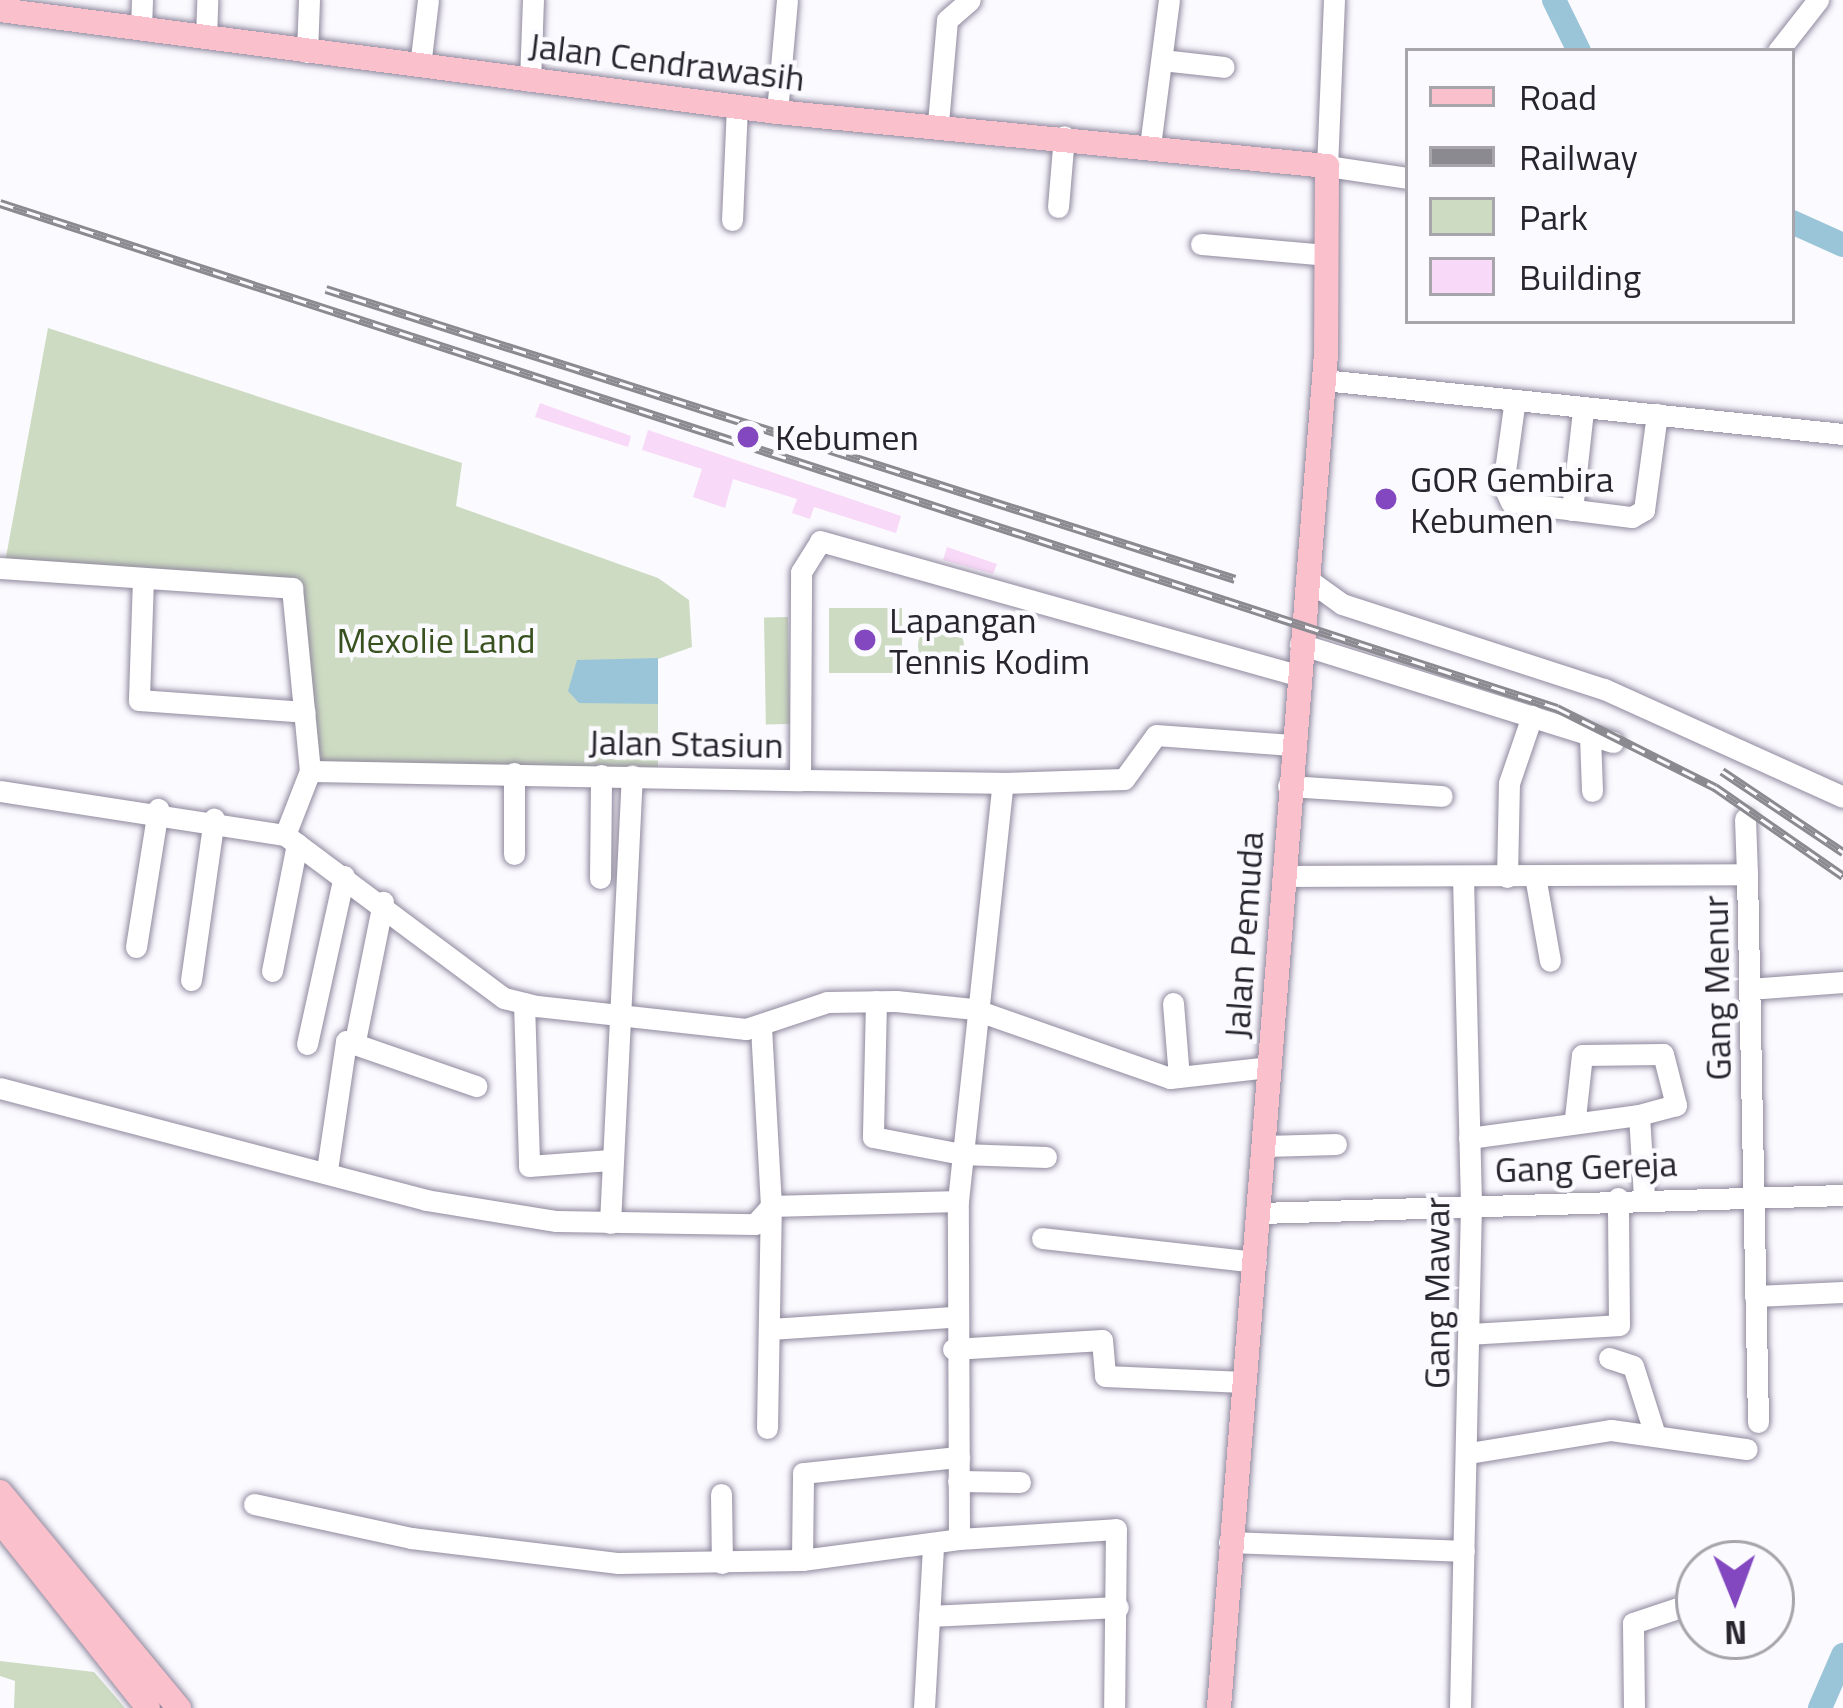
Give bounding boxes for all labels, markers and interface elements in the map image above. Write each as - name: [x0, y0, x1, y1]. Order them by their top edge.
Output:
- street label: Jalan Cendrawasih: [527, 23, 807, 99]
- legend: [1405, 48, 1795, 324]
- text: Road: [1519, 69, 1597, 124]
- text: Railway: [1519, 129, 1638, 184]
- text: Park: [1519, 189, 1588, 244]
- text: Building: [1519, 249, 1641, 304]
- place label: Kebumen: [775, 415, 919, 459]
- marker: Kebumen: [732, 421, 764, 453]
- place label: GOR Gembira Kebumen: [1410, 456, 1614, 541]
- marker: GOR Gembira Kebumen: [1373, 486, 1399, 512]
- place label: Lapangan Tennis Kodim: [889, 597, 1090, 682]
- park label: Mexolie Land: [337, 618, 535, 662]
- marker: Lapangan Tennis Kodim: [852, 627, 878, 653]
- street label: Jalan Stasiun: [588, 720, 784, 766]
- street label: Jalan Pemuda: [1214, 830, 1272, 1040]
- street label: Gang Menur: [1693, 895, 1739, 1081]
- street label: Gang Gereja: [1494, 1141, 1678, 1191]
- street label: Gang Mawar: [1414, 1197, 1458, 1389]
- north arrow: [1675, 1540, 1795, 1660]
- text: N: [1724, 1608, 1747, 1658]

